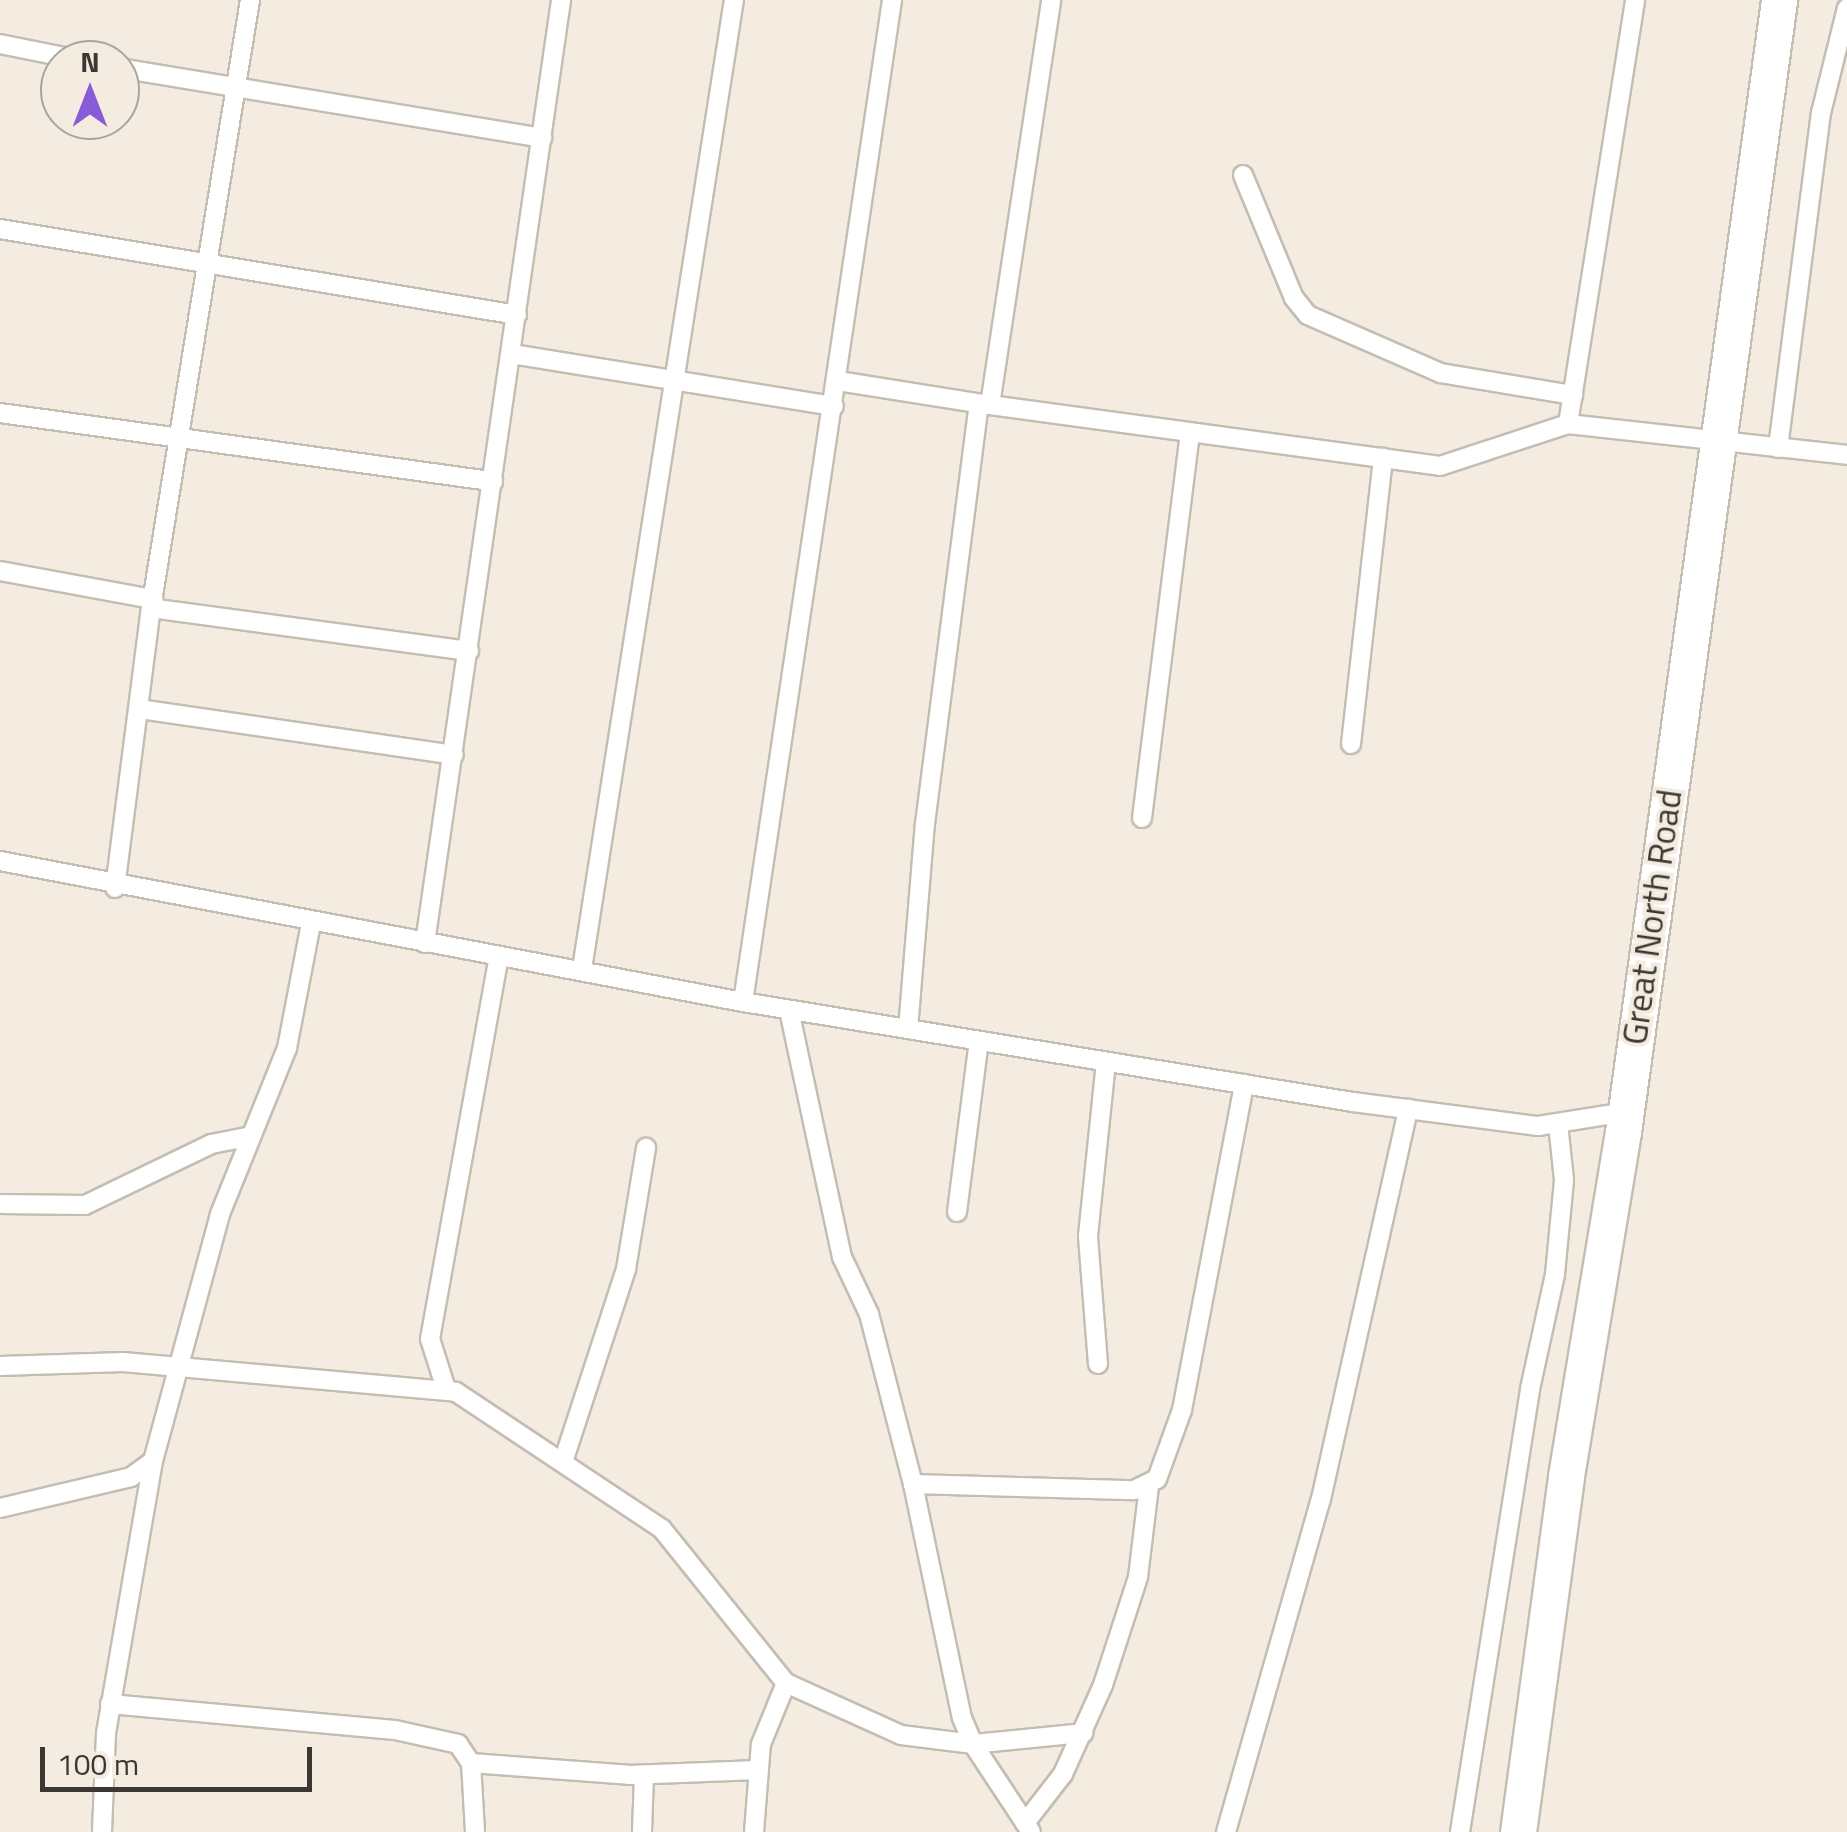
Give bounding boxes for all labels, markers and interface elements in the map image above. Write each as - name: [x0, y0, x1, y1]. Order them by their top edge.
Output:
- north arrow: [40, 40, 140, 140]
- text: N: [80, 40, 100, 83]
- street label: Great North Road: [1612, 787, 1690, 1047]
- scale bar: [45, 1727, 318, 1789]
- text: 100 m: [57, 1741, 139, 1787]

